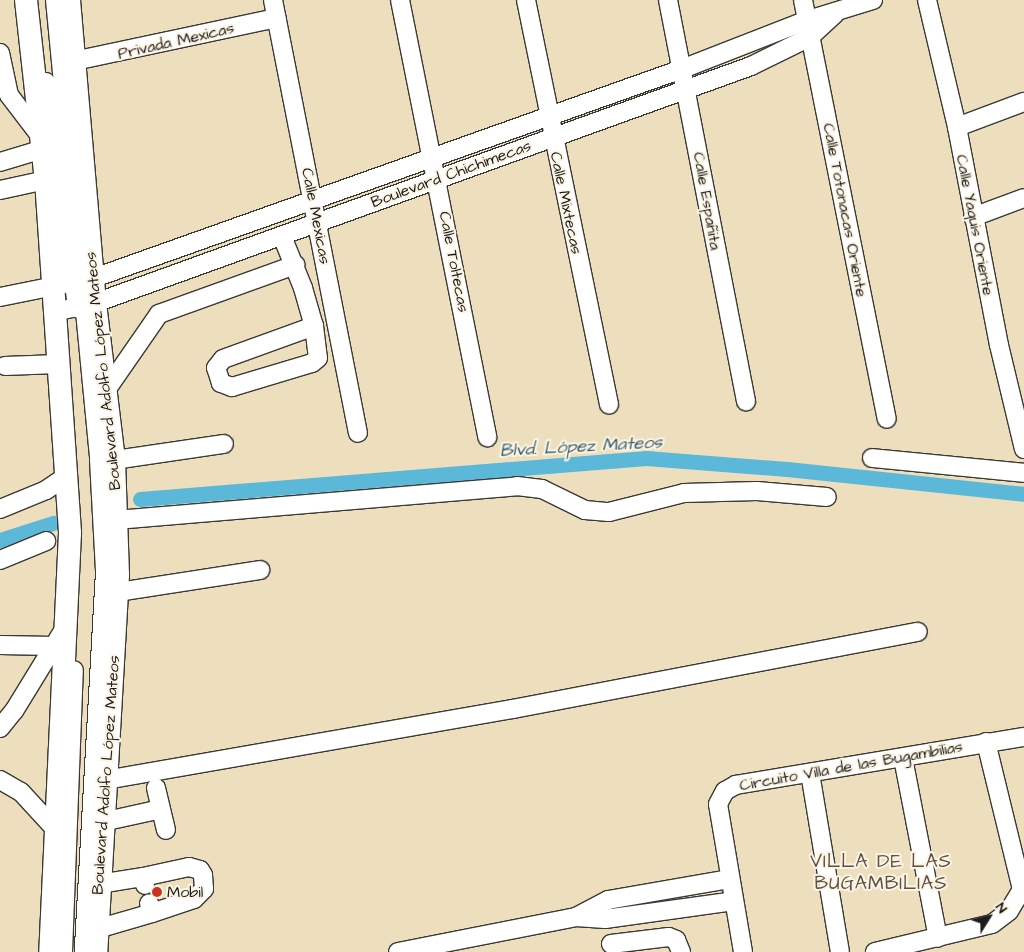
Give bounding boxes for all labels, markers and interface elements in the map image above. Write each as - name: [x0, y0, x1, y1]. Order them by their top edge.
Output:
- street label: Privada Mexicas: [116, 18, 236, 64]
- street label: Calle Totonacas Oriente: [819, 121, 871, 299]
- street label: Boulevard Chichimecas: [368, 136, 534, 212]
- street label: Calle Mixtecas: [546, 150, 586, 256]
- street label: Calle Españita: [689, 151, 725, 251]
- street label: Calle Yaquis Oriente: [952, 153, 998, 297]
- street label: Calle Mexicas: [297, 166, 335, 266]
- street label: Calle Toltecas: [435, 210, 473, 314]
- street label: Boulevard Adolfo López Mateos: [81, 251, 125, 491]
- water label: Blvd. López Mateos: [499, 432, 663, 462]
- street label: Boulevard Adolfo López Mateos: [88, 655, 124, 895]
- street label: Circuito Villa de las Bugambilias: [738, 737, 964, 795]
- district label: VILLA DE LAS BUGAMBILIAS: [809, 851, 953, 895]
- place label: Mobil: [167, 882, 203, 902]
- marker: Mobil: [151, 886, 163, 898]
- north arrow: [964, 892, 1014, 942]
- text: N: [990, 899, 1012, 918]

